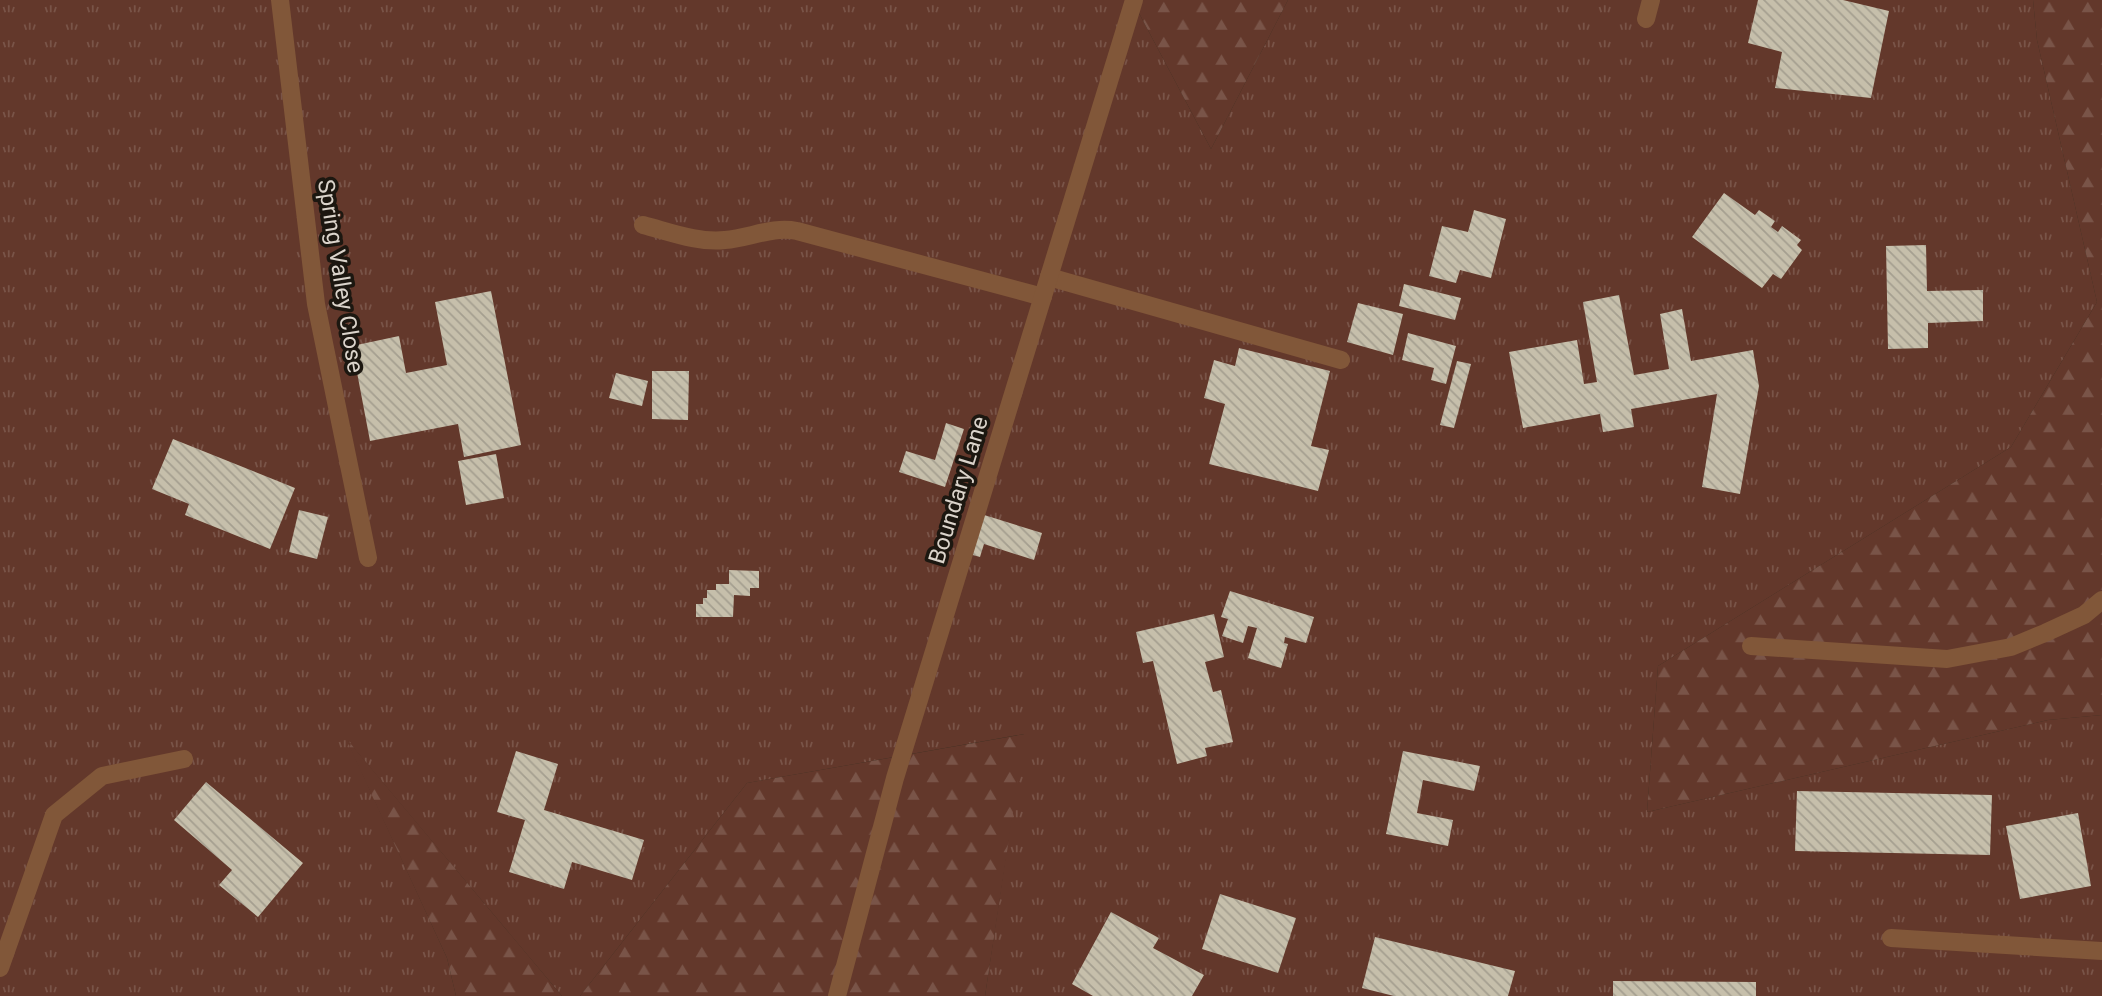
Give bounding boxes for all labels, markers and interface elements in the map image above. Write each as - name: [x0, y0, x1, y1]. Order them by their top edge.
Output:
- street label: Spring Valley Close: [312, 177, 369, 375]
- street label: Boundary Lane: [923, 413, 994, 567]

